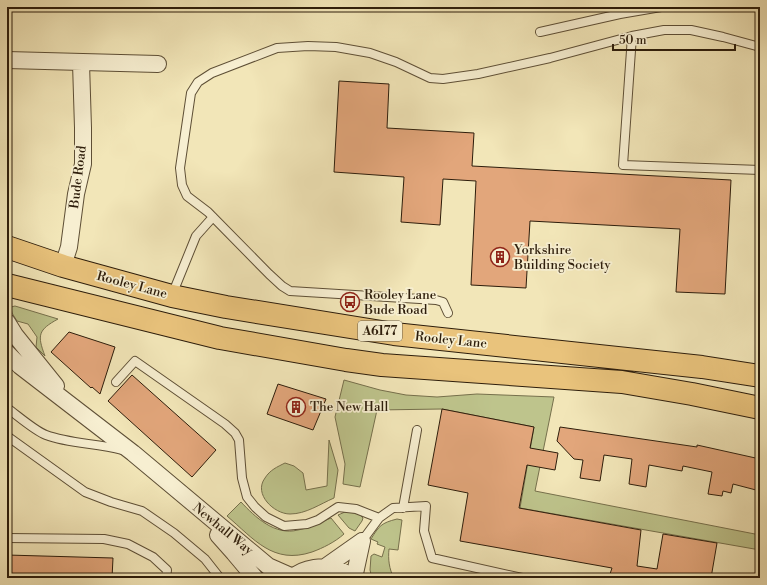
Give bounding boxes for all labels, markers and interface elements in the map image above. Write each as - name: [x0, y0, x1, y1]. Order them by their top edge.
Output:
- scale bar: [613, 26, 735, 52]
- text: 50 m: [619, 33, 647, 48]
- street label: Bude Road: [66, 144, 90, 210]
- place label: Yorkshire Building Society: [513, 242, 611, 273]
- building icon: Yorkshire Building Society: [489, 246, 511, 268]
- street label: Rooley Lane: [95, 268, 169, 302]
- place label: Rooley Lane Bude Road: [363, 287, 437, 318]
- bus stop icon: Rooley Lane Bude Road: [339, 291, 361, 313]
- road number: A6177: [358, 321, 402, 341]
- street label: Rooley Lane: [414, 328, 488, 352]
- building icon: The New Hall: [285, 396, 307, 418]
- place label: The New Hall: [310, 399, 388, 415]
- street label: Newhall Way: [189, 500, 257, 559]

